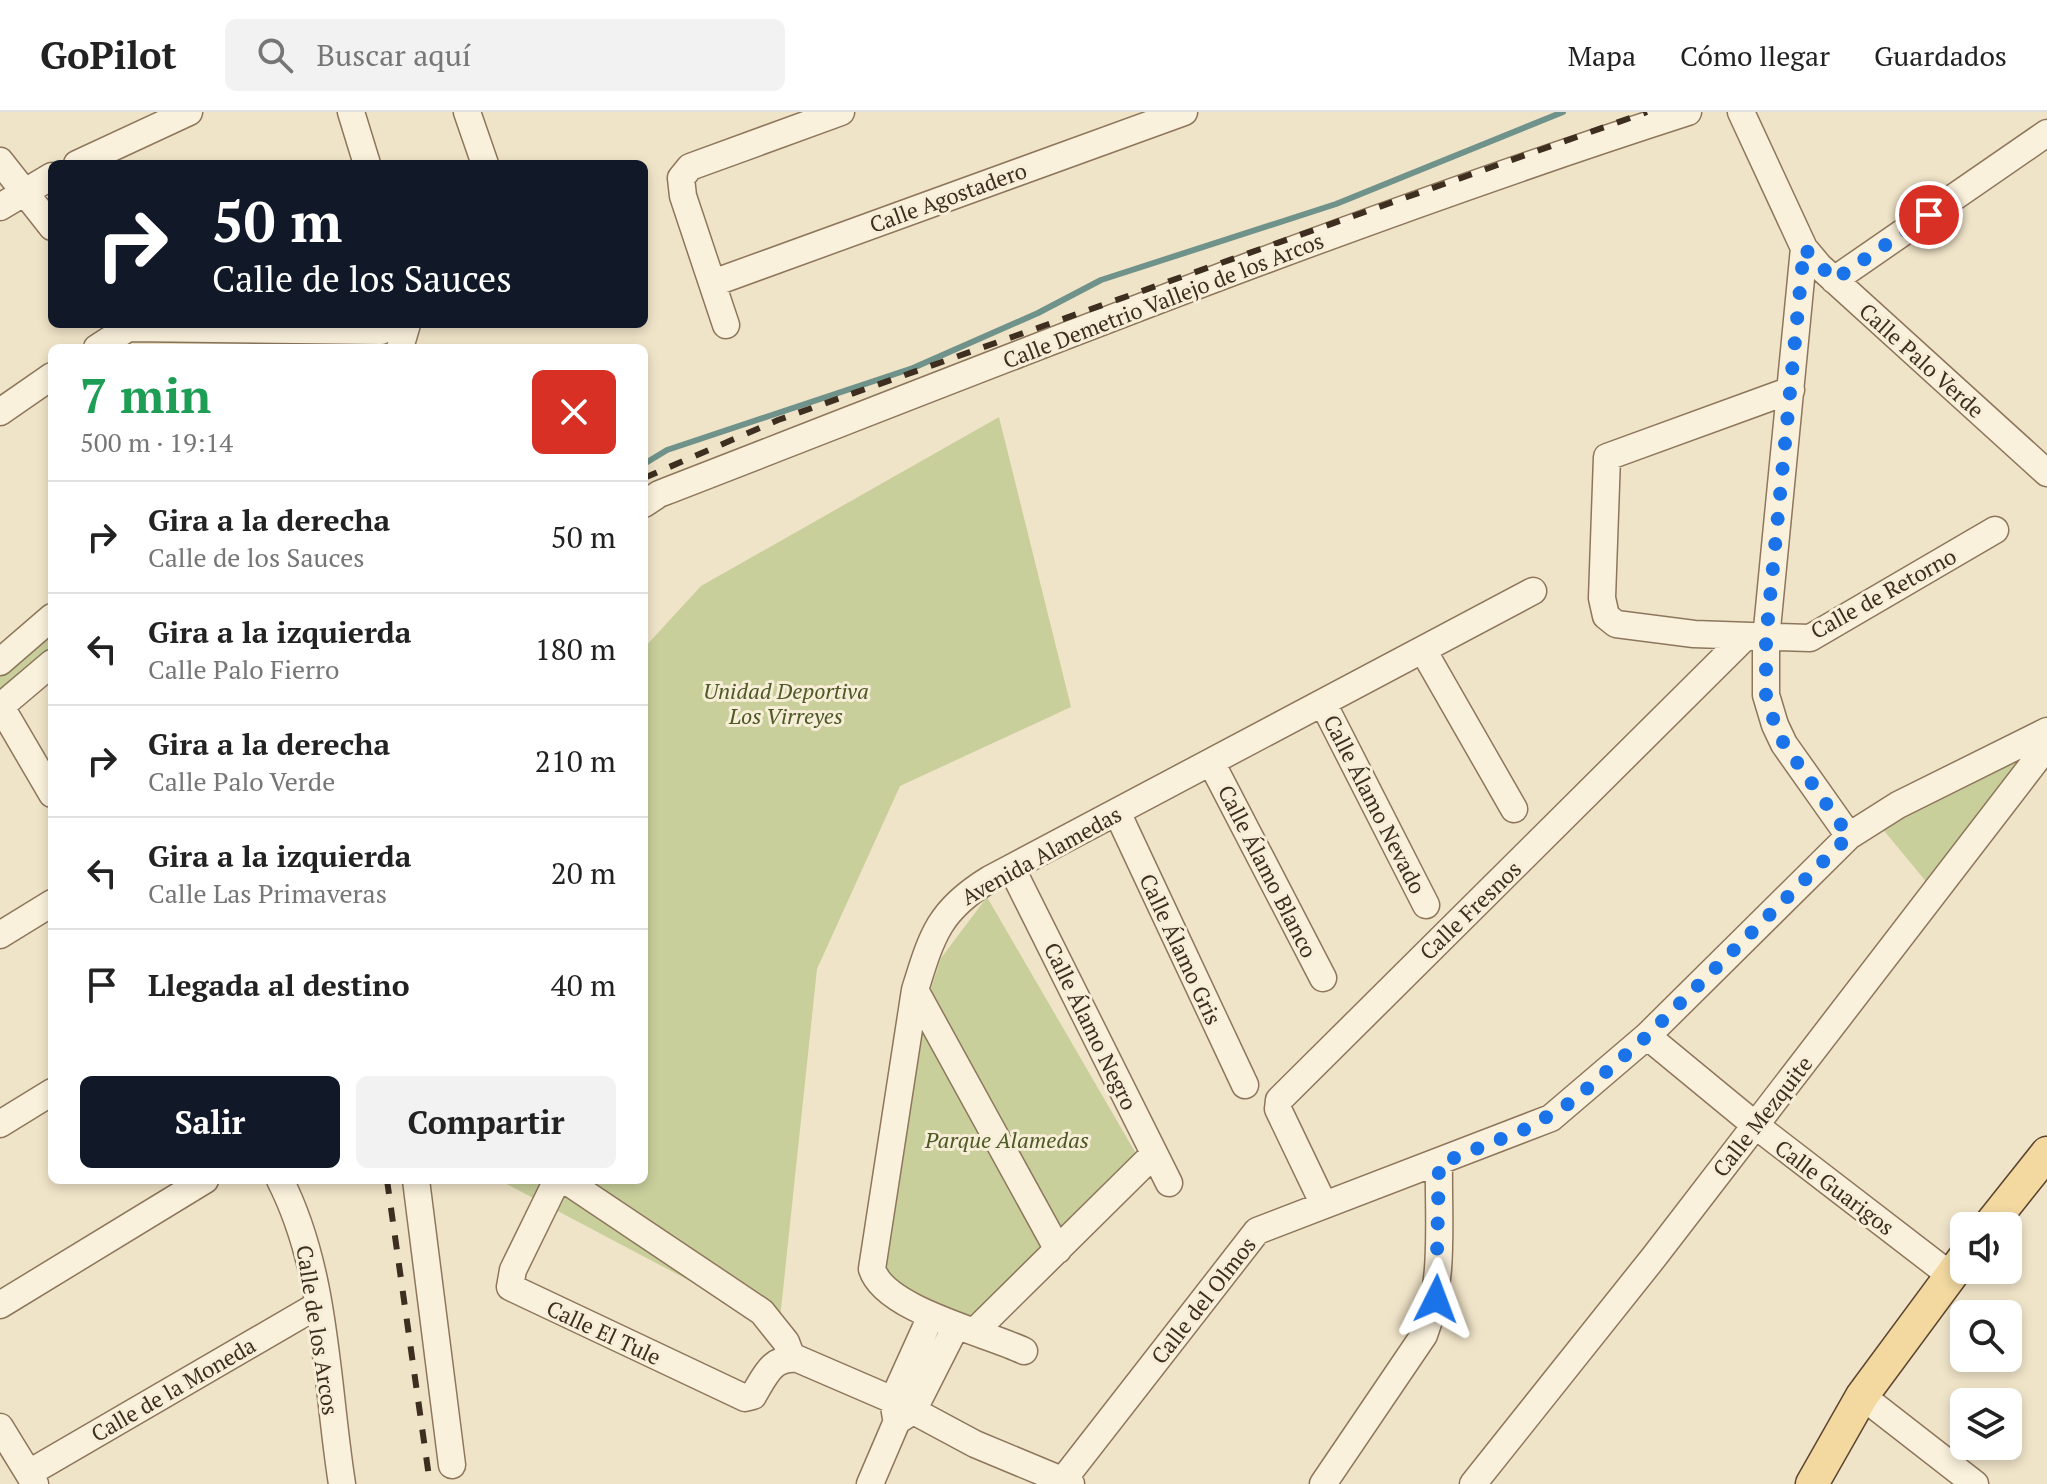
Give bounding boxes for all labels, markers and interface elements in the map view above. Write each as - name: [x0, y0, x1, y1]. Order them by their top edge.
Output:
- search box: [225, 19, 785, 91]
- text: GoPilot: [40, 30, 177, 80]
- icon: search: [253, 33, 297, 77]
- text: Buscar aquí: [317, 35, 471, 75]
- text: Mapa: [1568, 37, 1636, 74]
- text: Cómo llegar: [1680, 37, 1830, 74]
- text: Guardados: [1874, 37, 2007, 74]
- street label: Calle Agostadero: [865, 155, 1031, 239]
- pin: [1895, 181, 1963, 249]
- text: 50 m: [212, 184, 342, 258]
- icon: right: [80, 192, 184, 296]
- icon: arrive: [1907, 193, 1951, 237]
- street label: Calle Demetrio Vallejo de los Arcos: [999, 225, 1327, 375]
- text: Calle de los Sauces: [212, 255, 512, 302]
- street label: Calle Palo Verde: [1853, 296, 1991, 424]
- text: 7 min: [80, 363, 211, 427]
- button: close: [532, 370, 616, 454]
- text: 500 m · 19:14: [80, 425, 233, 459]
- text: Gira a la derecha: [148, 500, 390, 540]
- icon: right: [80, 515, 124, 559]
- text: 50 m: [551, 517, 616, 557]
- text: Calle de los Sauces: [148, 540, 365, 574]
- street label: Calle de Retorno: [1805, 541, 1961, 645]
- text: Gira a la izquierda: [148, 612, 412, 652]
- icon: left: [80, 627, 124, 671]
- text: 180 m: [535, 629, 616, 669]
- text: Calle Palo Fierro: [148, 652, 339, 686]
- park label: Unidad Deportiva Los Virreyes: [703, 676, 869, 730]
- street label: Calle Álamo Nevado: [1317, 710, 1433, 898]
- text: Gira a la derecha: [148, 724, 390, 764]
- icon: right: [80, 739, 124, 783]
- text: 210 m: [535, 741, 616, 781]
- text: Calle Palo Verde: [148, 764, 335, 798]
- street label: Calle Álamo Blanco: [1212, 780, 1324, 962]
- street label: Avenida Alamedas: [956, 799, 1126, 911]
- text: Gira a la izquierda: [148, 836, 412, 876]
- icon: left: [80, 851, 124, 895]
- text: 20 m: [551, 853, 616, 893]
- street label: Calle Fresnos: [1413, 854, 1527, 966]
- street label: Calle Álamo Gris: [1133, 869, 1229, 1029]
- text: Calle Las Primaveras: [148, 876, 387, 910]
- street label: Calle Álamo Negro: [1038, 937, 1144, 1115]
- icon: arrive: [80, 963, 124, 1007]
- text: Llegada al destino: [148, 965, 409, 1005]
- text: 40 m: [551, 965, 616, 1005]
- street label: Calle Mezquite: [1706, 1050, 1818, 1182]
- button: Salir: [80, 1076, 340, 1168]
- button: Compartir: [356, 1076, 616, 1168]
- park label: Parque Alamedas: [924, 1125, 1089, 1154]
- street label: Calle Guarigos: [1770, 1133, 1900, 1241]
- map controls: [1950, 1212, 2022, 1460]
- button: sound: [1950, 1212, 2022, 1284]
- street label: Calle del Olmos: [1144, 1230, 1262, 1370]
- street label: Calle de los Arcos: [290, 1243, 346, 1417]
- position arrow: [1394, 1257, 1478, 1341]
- street label: Calle El Tule: [542, 1293, 666, 1371]
- button: search: [1950, 1300, 2022, 1372]
- street label: Calle de la Moneda: [85, 1330, 261, 1448]
- button: layers: [1950, 1388, 2022, 1460]

